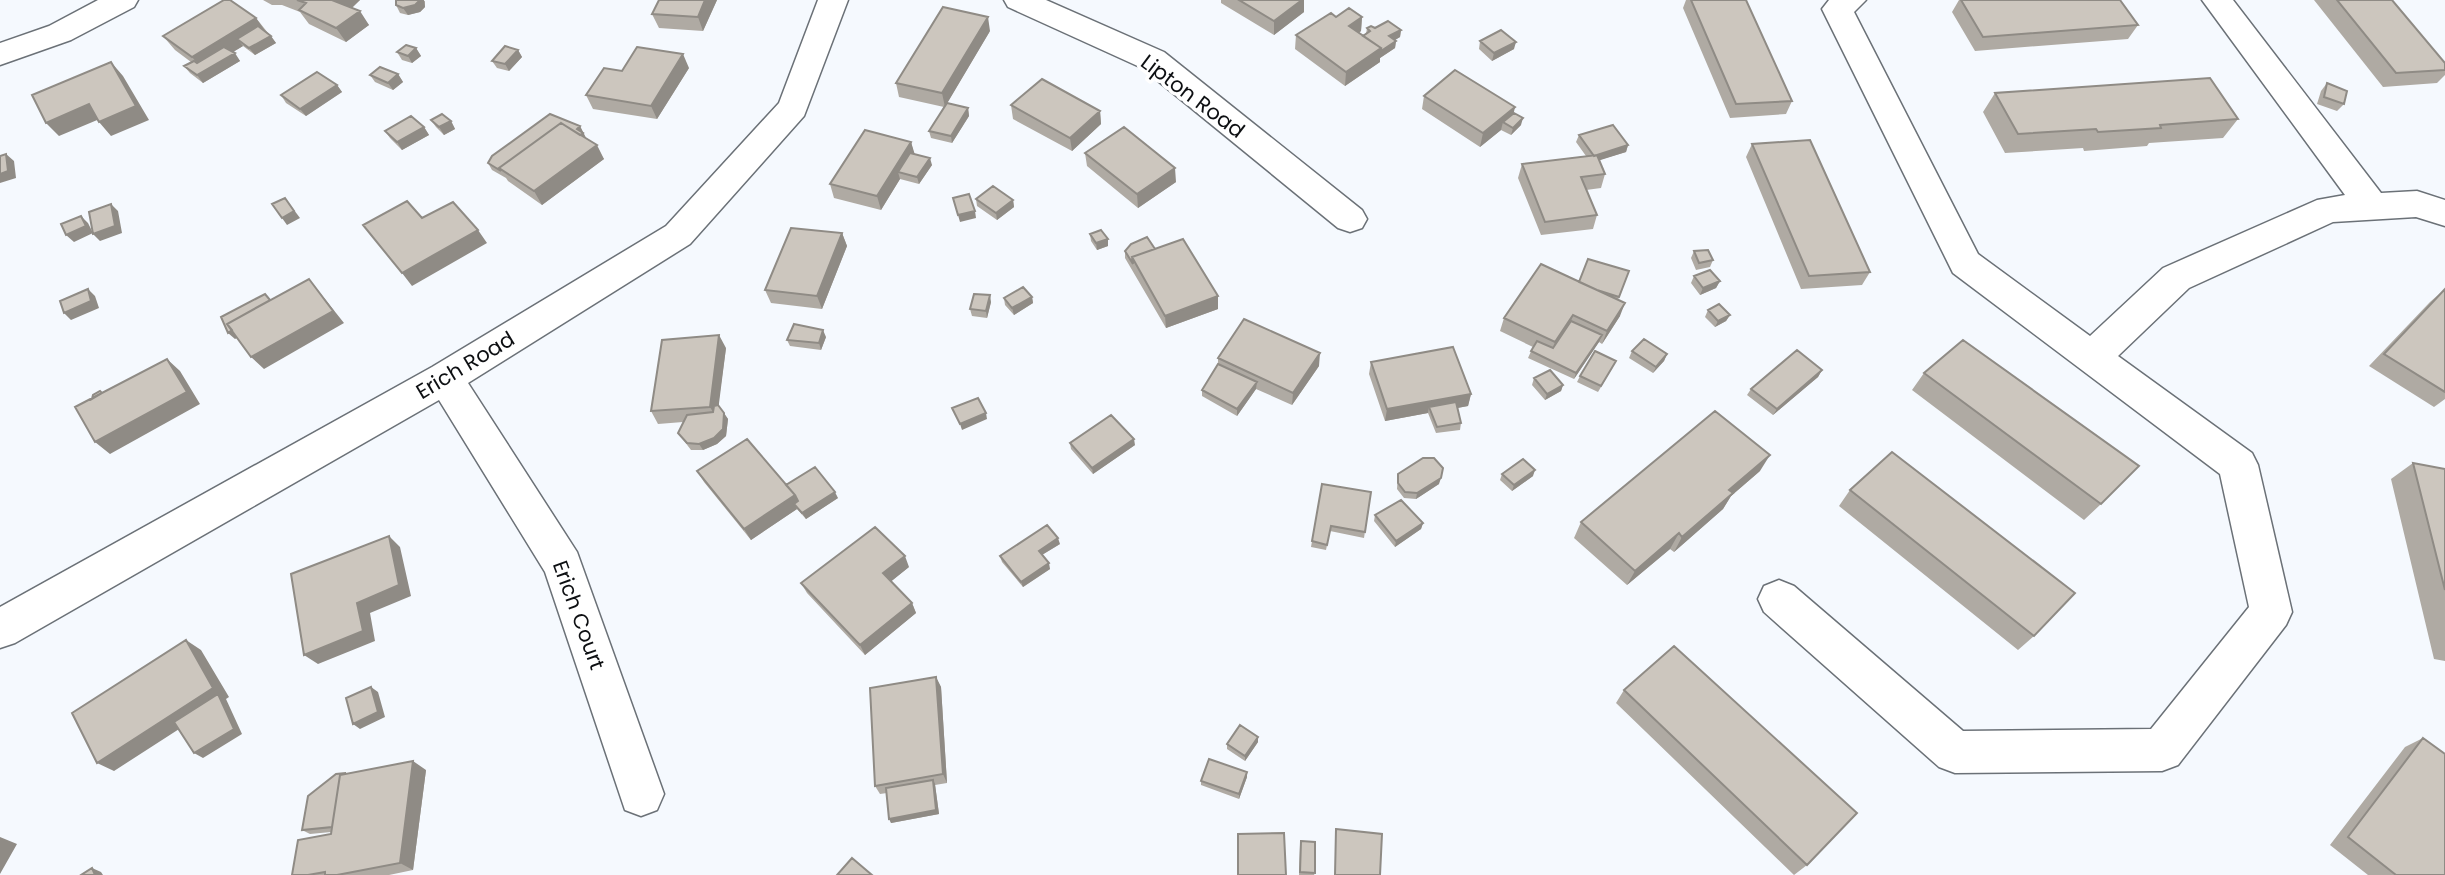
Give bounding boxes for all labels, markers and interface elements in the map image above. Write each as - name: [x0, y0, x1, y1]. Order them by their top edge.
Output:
- street label: Lipton Road: [1135, 47, 1251, 145]
- street label: Erich Road: [410, 324, 520, 406]
- street label: Erich Court: [546, 556, 612, 674]

